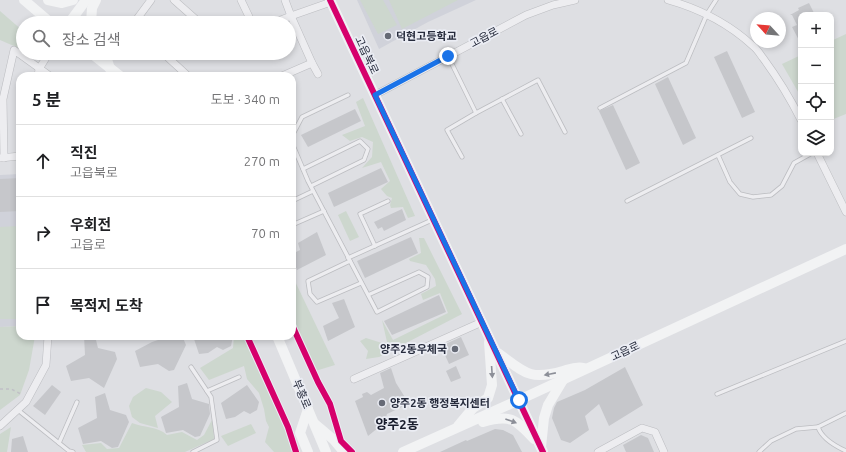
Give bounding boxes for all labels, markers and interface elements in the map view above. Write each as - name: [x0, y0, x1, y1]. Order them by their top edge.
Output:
- north arrow: [750, 12, 786, 48]
- map controls: [798, 12, 834, 156]
- button: +: [798, 12, 834, 48]
- search box: [16, 16, 296, 60]
- street label: 고읍로: [468, 25, 500, 49]
- icon: search: [30, 27, 52, 49]
- place label: 덕현고등학교: [396, 30, 457, 42]
- text: 장소 검색: [62, 31, 121, 48]
- marker: 덕현고등학교: [383, 31, 393, 41]
- street label: 고읍북로: [353, 34, 381, 76]
- route end: [439, 47, 457, 65]
- button: −: [798, 48, 834, 84]
- button: locate: [798, 84, 834, 120]
- text: 5 분: [32, 90, 61, 109]
- text: 도보 · 340 m: [211, 92, 280, 106]
- button: layers: [798, 120, 834, 156]
- text: 직진: [70, 144, 98, 161]
- icon: ahead: [32, 150, 54, 172]
- text: 270 m: [244, 154, 280, 168]
- text: 고읍북로: [70, 165, 118, 179]
- text: 우회전: [70, 216, 111, 233]
- icon: right: [32, 222, 54, 244]
- text: 70 m: [251, 226, 280, 240]
- text: 고읍로: [70, 237, 106, 251]
- icon: arrive: [32, 294, 54, 316]
- text: 목적지 도착: [70, 297, 143, 314]
- street label: 고읍로: [609, 339, 641, 363]
- place label: 양주2동우체국: [380, 343, 447, 355]
- marker: 양주2동우체국: [450, 344, 460, 354]
- one-way arrow: [488, 366, 495, 378]
- one-way arrow: [544, 371, 556, 377]
- street label: 부흥로: [291, 378, 313, 410]
- route start: [510, 391, 528, 409]
- place label: 양주2동 행정복지센터: [390, 397, 490, 409]
- marker: 양주2동 행정복지센터: [377, 398, 387, 408]
- district label: 양주2동: [375, 417, 419, 431]
- one-way arrow: [506, 418, 518, 424]

